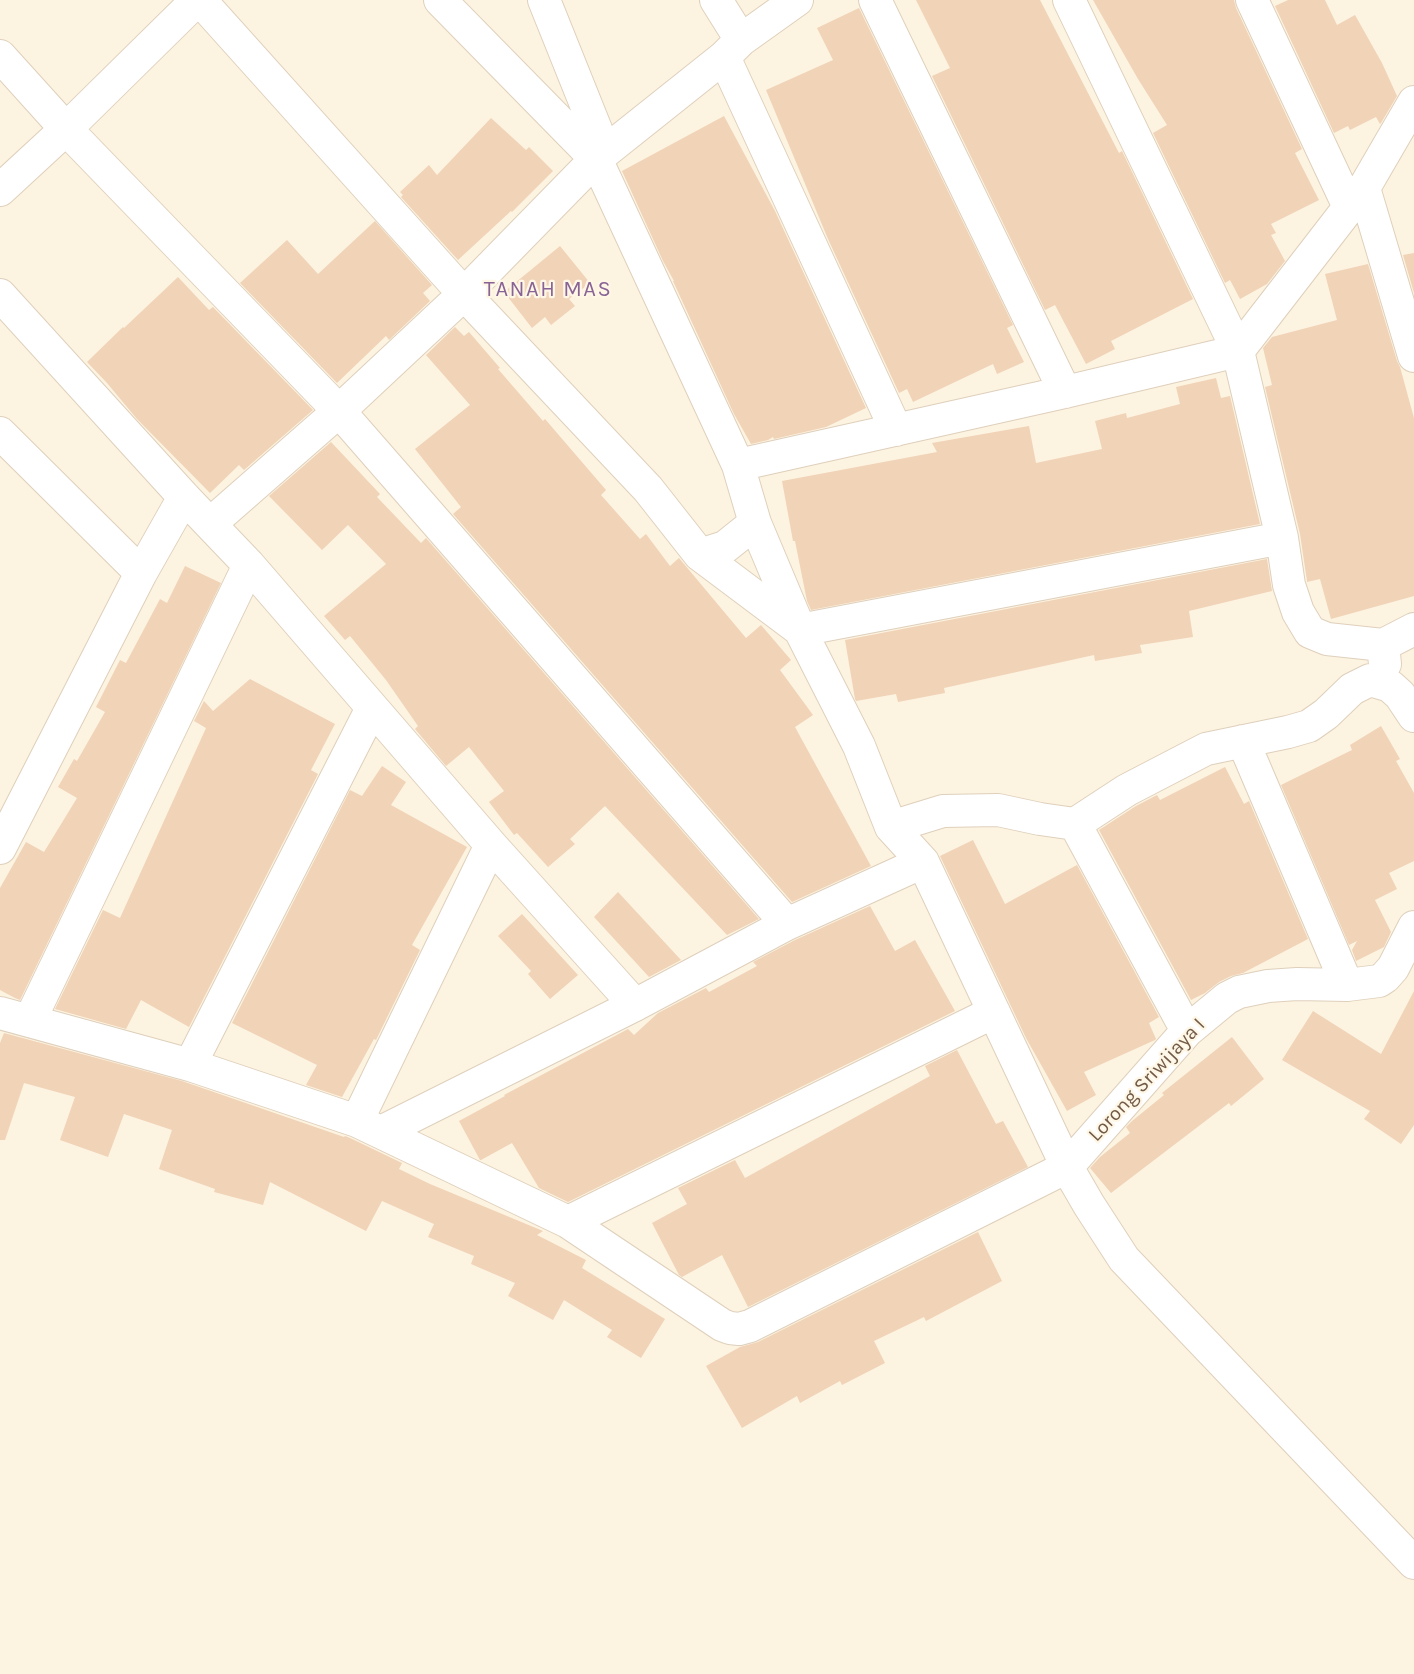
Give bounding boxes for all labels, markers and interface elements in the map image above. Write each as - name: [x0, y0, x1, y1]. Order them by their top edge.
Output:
- district label: TANAH MAS: [484, 277, 612, 303]
- street label: Lorong Sriwijaya I: [1084, 1013, 1210, 1147]

